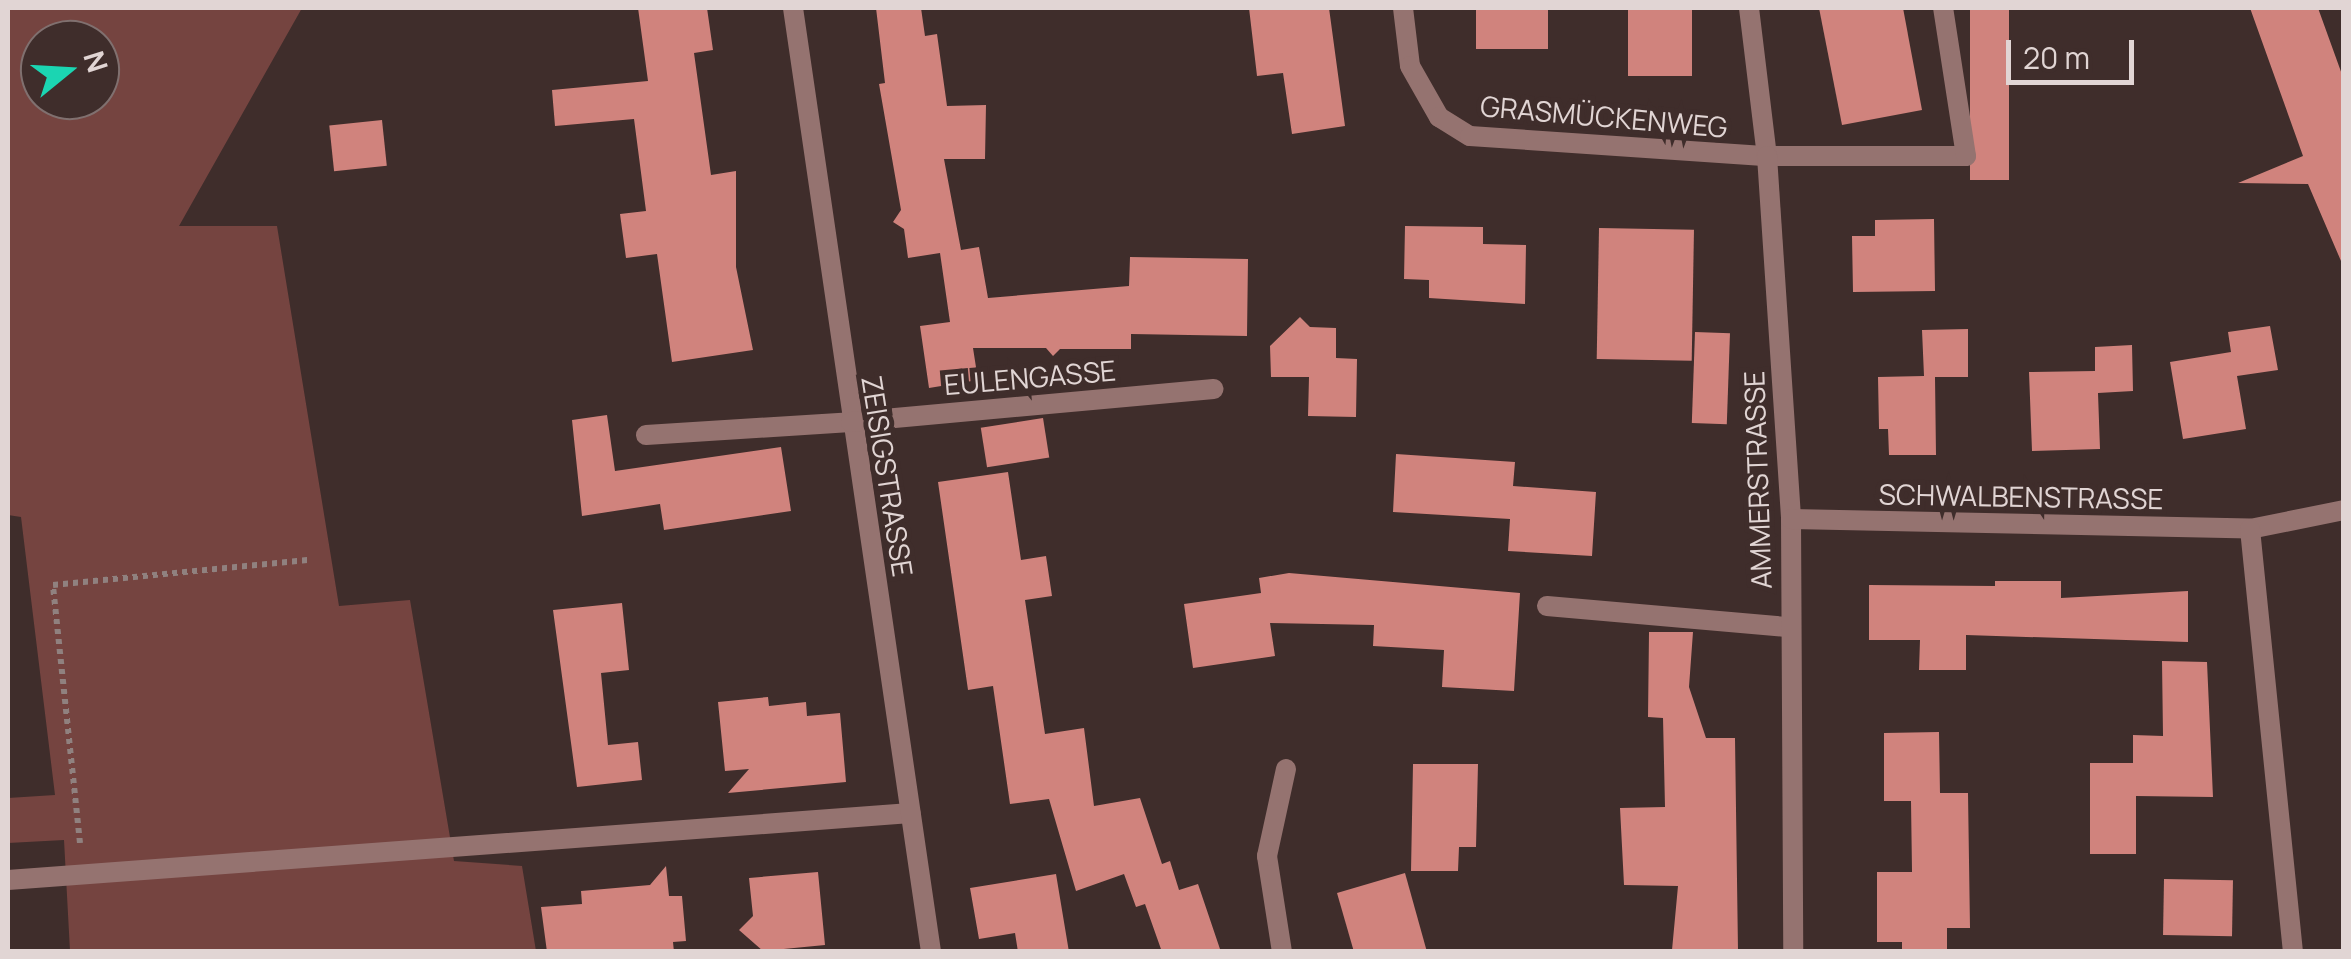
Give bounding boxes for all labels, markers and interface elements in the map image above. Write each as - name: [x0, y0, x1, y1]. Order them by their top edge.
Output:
- north arrow: [20, 20, 120, 120]
- scale bar: [2011, 20, 2138, 82]
- text: 20 m: [2023, 37, 2090, 78]
- text: N: [75, 46, 118, 77]
- street label: GRASMÜCKENWEG: [1479, 88, 1729, 144]
- street label: EULENGASSE: [943, 353, 1117, 401]
- street label: AMMERSTRASSE: [1736, 370, 1778, 590]
- street label: ZEISIGSTRASSE: [856, 373, 920, 579]
- street label: SCHWALBENSTRASSE: [1878, 477, 2164, 515]

